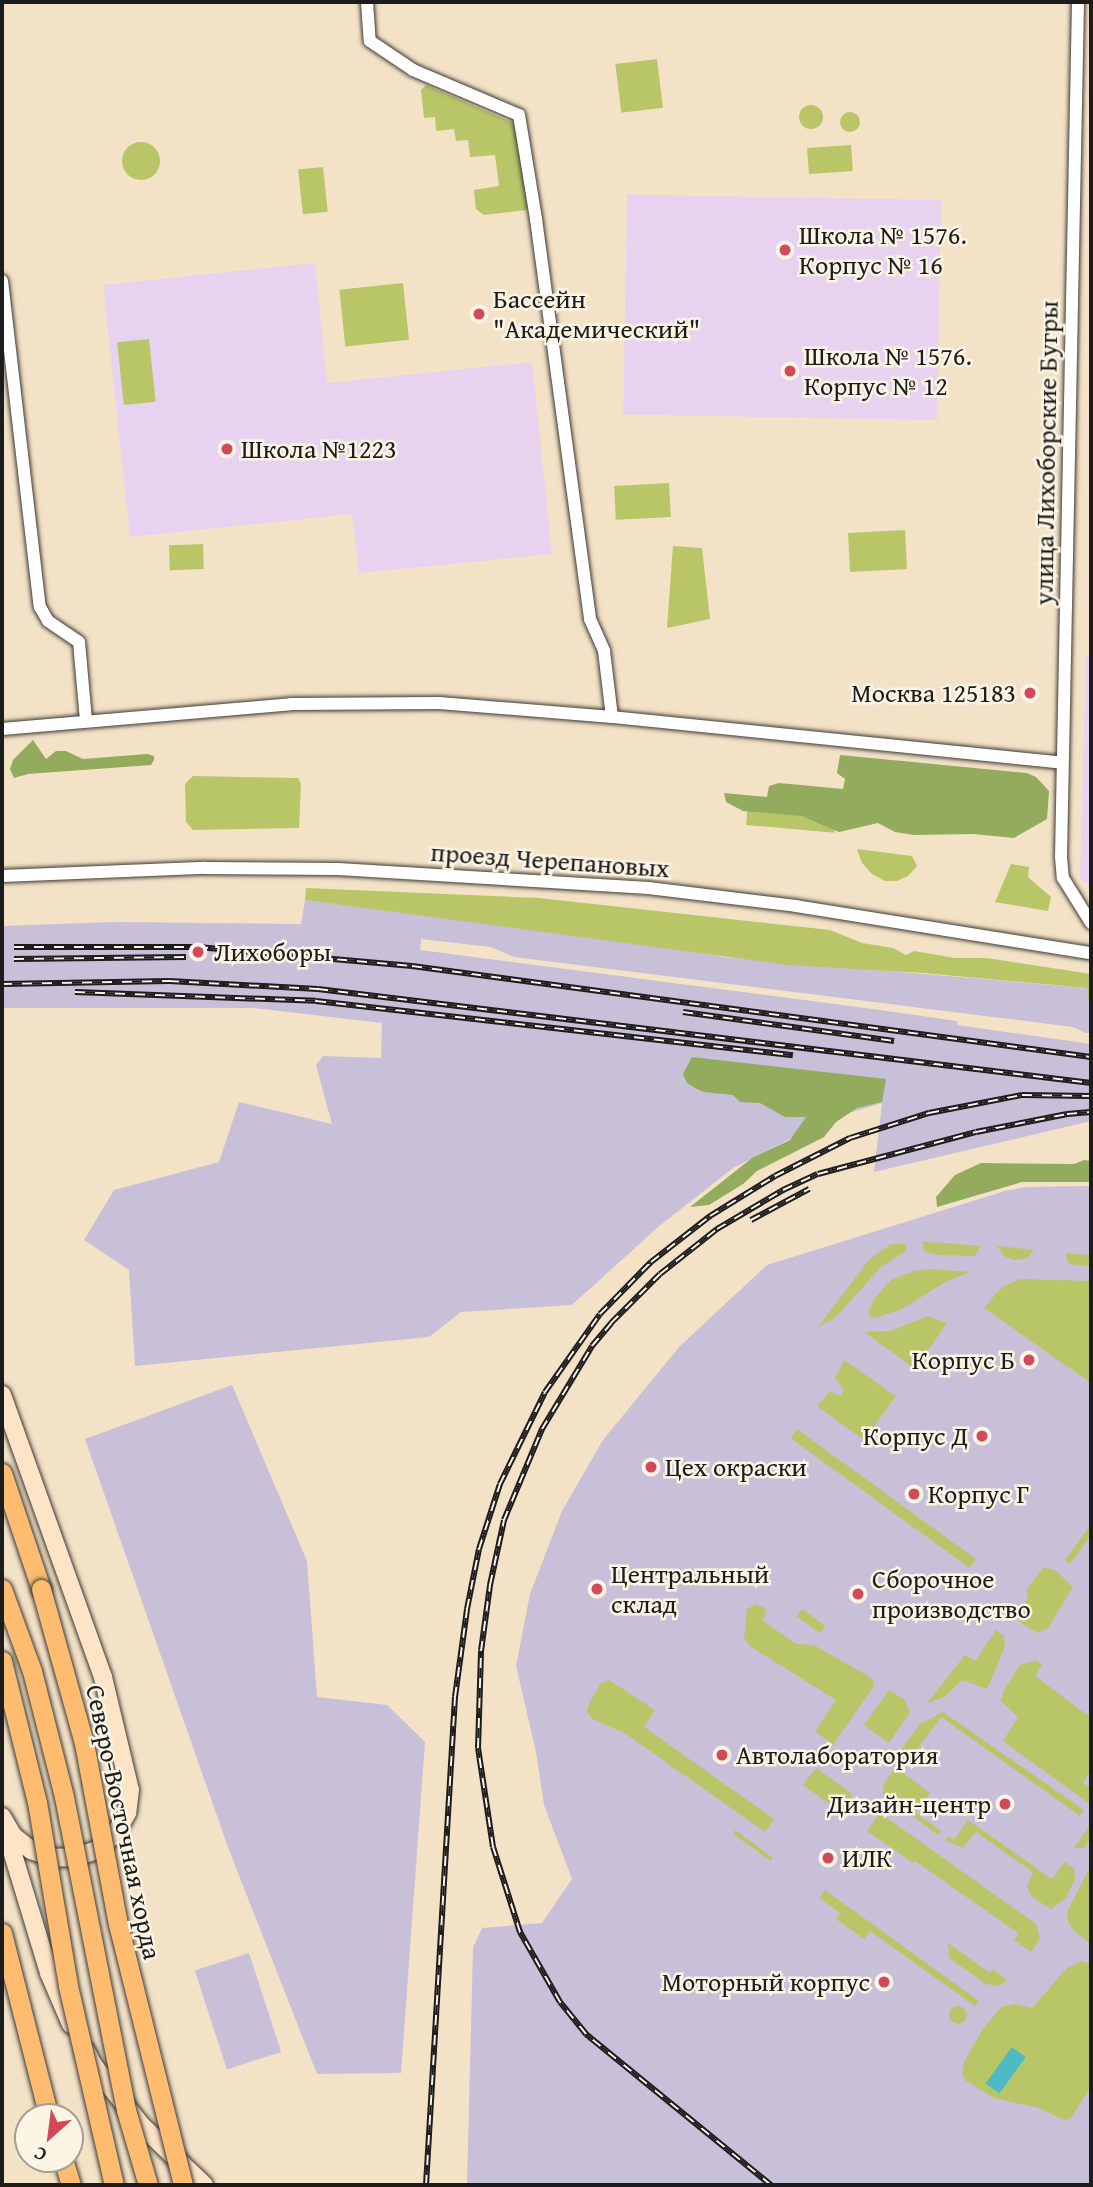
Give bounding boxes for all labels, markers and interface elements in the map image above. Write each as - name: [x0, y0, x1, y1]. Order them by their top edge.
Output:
- place label: Школа № 1576. Корпус № 16: [799, 219, 967, 280]
- marker: Школа № 1576. Корпус № 16: [777, 242, 793, 258]
- place label: Бассейн "Академический": [493, 283, 700, 344]
- street label: улица Лихоборские Бугры: [1028, 300, 1064, 606]
- marker: Бассейн "Академический": [471, 306, 487, 322]
- place label: Школа № 1576. Корпус № 12: [804, 340, 972, 402]
- marker: Школа № 1576. Корпус № 12: [782, 363, 798, 379]
- place label: Школа №1223: [241, 433, 397, 465]
- marker: Школа №1223: [219, 441, 235, 457]
- place label: Москва 125183: [851, 677, 1016, 709]
- marker: Москва 125183: [1022, 685, 1038, 701]
- street label: проезд Черепановых: [430, 836, 670, 884]
- place label: Лихоборы: [214, 936, 331, 968]
- marker: Лихоборы: [188, 942, 208, 962]
- place label: Корпус Б: [912, 1344, 1015, 1376]
- marker: Корпус Б: [1021, 1352, 1037, 1368]
- place label: Корпус Д: [863, 1420, 968, 1452]
- marker: Корпус Д: [974, 1428, 990, 1444]
- place label: Цех окраски: [665, 1451, 807, 1483]
- marker: Цех окраски: [643, 1459, 659, 1475]
- place label: Корпус Г: [928, 1478, 1029, 1510]
- marker: Корпус Г: [906, 1486, 922, 1502]
- place label: Центральный склад: [611, 1558, 769, 1620]
- place label: Сборочное производство: [872, 1563, 1031, 1624]
- marker: Центральный склад: [589, 1581, 605, 1597]
- marker: Сборочное производство: [850, 1586, 866, 1602]
- street label: Северо-Восточная хорда: [80, 1682, 168, 1962]
- place label: Автолаборатория: [736, 1739, 938, 1771]
- marker: Автолаборатория: [714, 1747, 730, 1763]
- place label: Дизайн-центр: [827, 1788, 991, 1820]
- marker: Дизайн-центр: [997, 1796, 1013, 1812]
- place label: ИЛК: [842, 1842, 892, 1874]
- marker: ИЛК: [820, 1850, 836, 1866]
- place label: Моторный корпус: [662, 1966, 870, 1998]
- marker: Моторный корпус: [876, 1974, 892, 1990]
- north arrow: [14, 2103, 84, 2173]
- text: С: [29, 2140, 51, 2170]

